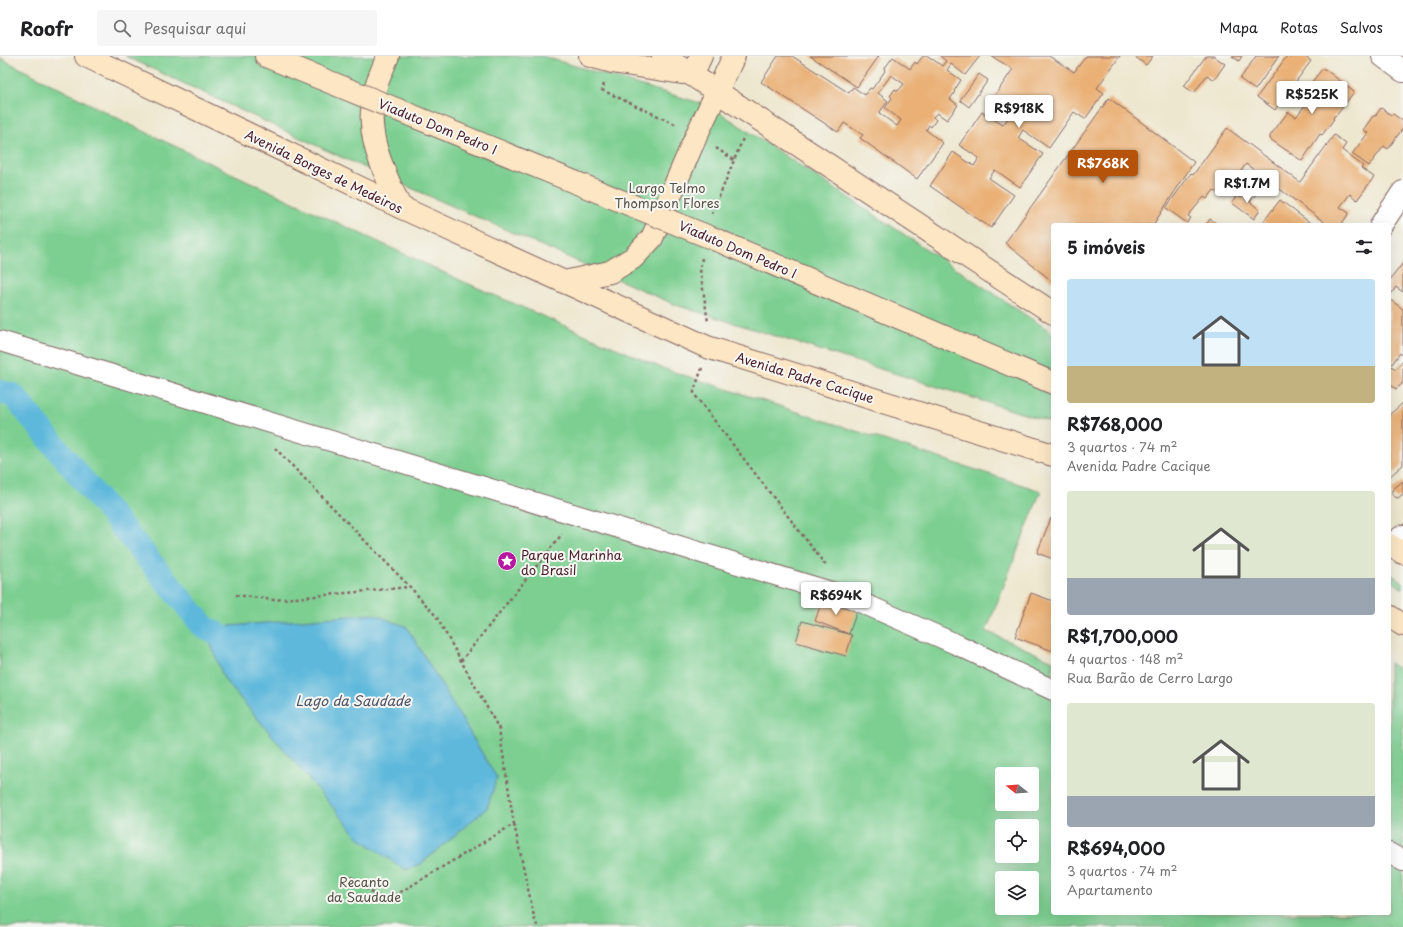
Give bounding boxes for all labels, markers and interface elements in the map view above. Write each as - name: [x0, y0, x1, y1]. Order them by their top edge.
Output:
- search box: [97, 10, 377, 46]
- text: Roofr: [20, 14, 73, 42]
- text: Pesquisar aqui: [143, 16, 246, 39]
- icon: search: [111, 17, 133, 39]
- text: Mapa: [1219, 17, 1258, 38]
- text: Rotas: [1280, 17, 1318, 38]
- text: Salvos: [1340, 17, 1383, 38]
- pin: R$525K: [1279, 81, 1345, 115]
- text: R$525K: [1286, 84, 1339, 103]
- street label: Viaduto Dom Pedro I: [376, 93, 500, 159]
- pin: R$918K: [986, 95, 1052, 129]
- text: R$918K: [994, 98, 1044, 117]
- street label: Avenida Borges de Medeiros: [242, 124, 406, 218]
- pin: R$768K: [1070, 150, 1136, 184]
- text: R$768K: [1077, 153, 1129, 172]
- pin: R$1.7M: [1214, 170, 1280, 204]
- text: R$1.7M: [1224, 173, 1270, 192]
- park label: Largo Telmo Thompson Flores: [614, 178, 720, 212]
- street label: Viaduto Dom Pedro I: [676, 215, 800, 283]
- text: 5 imóveis: [1067, 234, 1145, 260]
- icon: filters: [1353, 236, 1375, 258]
- icon: home: [1185, 305, 1257, 377]
- street label: Avenida Padre Cacique: [734, 347, 876, 407]
- text: R$768,000: [1067, 411, 1163, 437]
- text: 3 quartos · 74 m²: [1067, 437, 1178, 456]
- text: Avenida Padre Cacique: [1067, 456, 1211, 475]
- icon: home: [1185, 517, 1257, 589]
- place label: Parque Marinha do Brasil: [521, 545, 623, 579]
- place icon: Parque Marinha do Brasil: [496, 550, 518, 572]
- pin: R$694K: [803, 582, 869, 616]
- text: R$694K: [810, 585, 862, 604]
- text: R$1,700,000: [1067, 623, 1178, 649]
- text: 4 quartos · 148 m²: [1067, 649, 1183, 668]
- text: Rua Barão de Cerro Largo: [1067, 668, 1233, 687]
- water label: Lago da Saudade: [296, 690, 412, 711]
- icon: home: [1185, 729, 1257, 801]
- north arrow: [995, 767, 1039, 811]
- map controls: [995, 767, 1039, 915]
- button: locate: [995, 819, 1039, 863]
- text: R$694,000: [1067, 835, 1165, 861]
- text: 3 quartos · 74 m²: [1067, 861, 1178, 880]
- button: layers: [995, 871, 1039, 915]
- park label: Recanto da Saudade: [327, 872, 401, 906]
- text: Apartamento: [1067, 880, 1153, 899]

